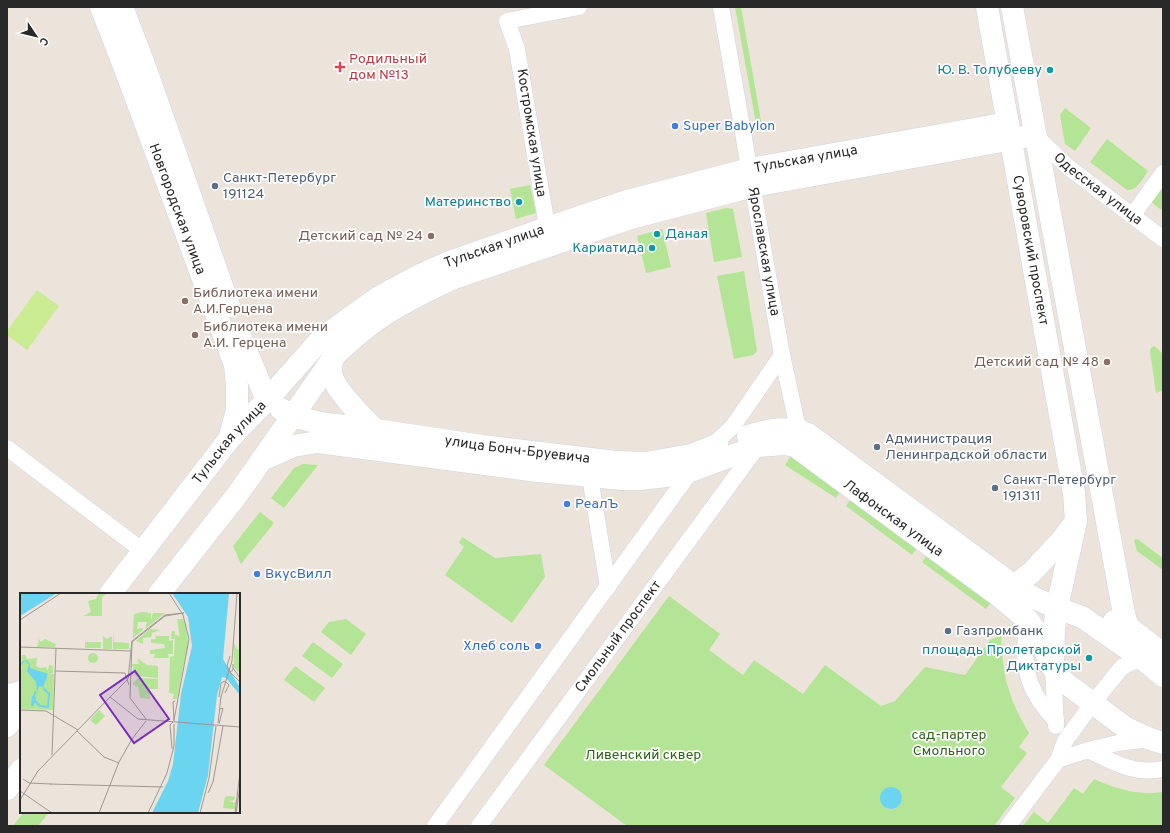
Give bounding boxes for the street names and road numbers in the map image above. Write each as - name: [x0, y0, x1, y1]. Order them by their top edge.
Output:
- street label: Костромская улица: [512, 68, 550, 198]
- street label: Новгородская улица: [145, 141, 209, 277]
- street label: Тульская улица: [753, 142, 859, 177]
- street label: Одесская улица: [1050, 149, 1146, 229]
- street label: Суворовский проспект: [1009, 174, 1052, 327]
- street label: Ярославская улица: [744, 185, 783, 317]
- street label: Тульская улица: [442, 221, 546, 272]
- street label: Тульская улица: [189, 397, 270, 488]
- street label: улица Бонч-Бруевича: [443, 432, 591, 467]
- street label: Лафонская улица: [840, 476, 947, 561]
- street label: Смольный проспект: [571, 577, 665, 696]

